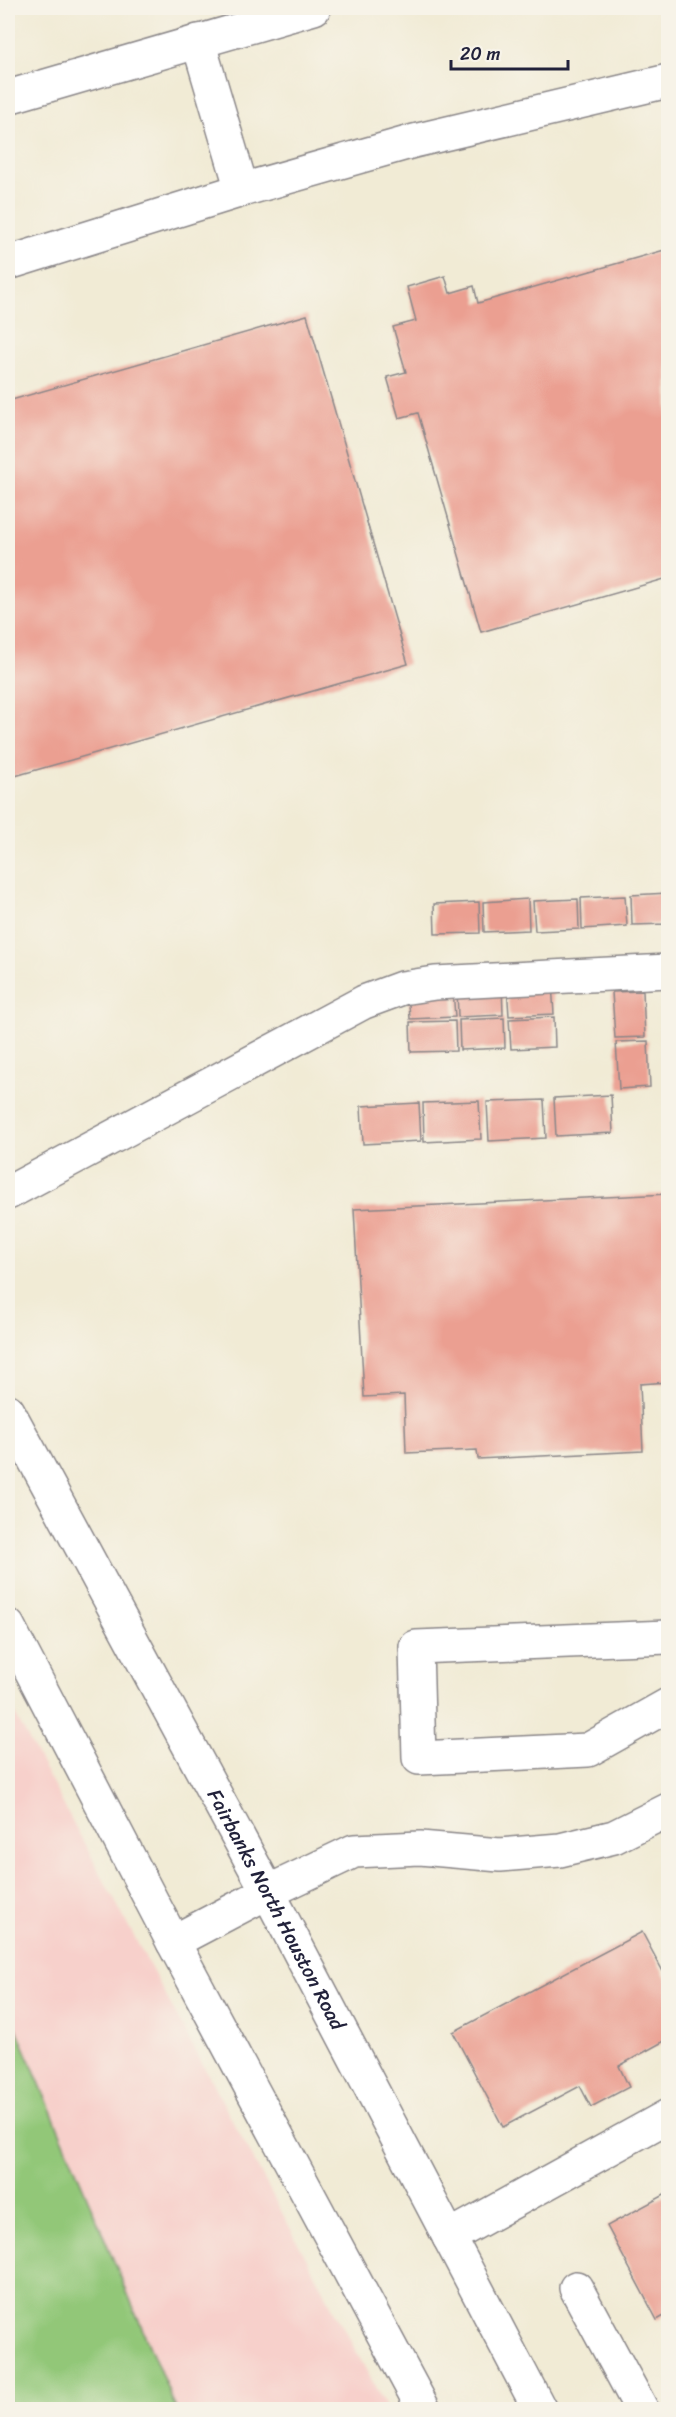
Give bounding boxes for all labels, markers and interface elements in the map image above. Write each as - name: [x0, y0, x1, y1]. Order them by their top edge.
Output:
- scale bar: [451, 33, 568, 71]
- text: 20 m: [460, 38, 500, 70]
- street label: Fairbanks North Houston Road: [198, 1782, 356, 2038]

